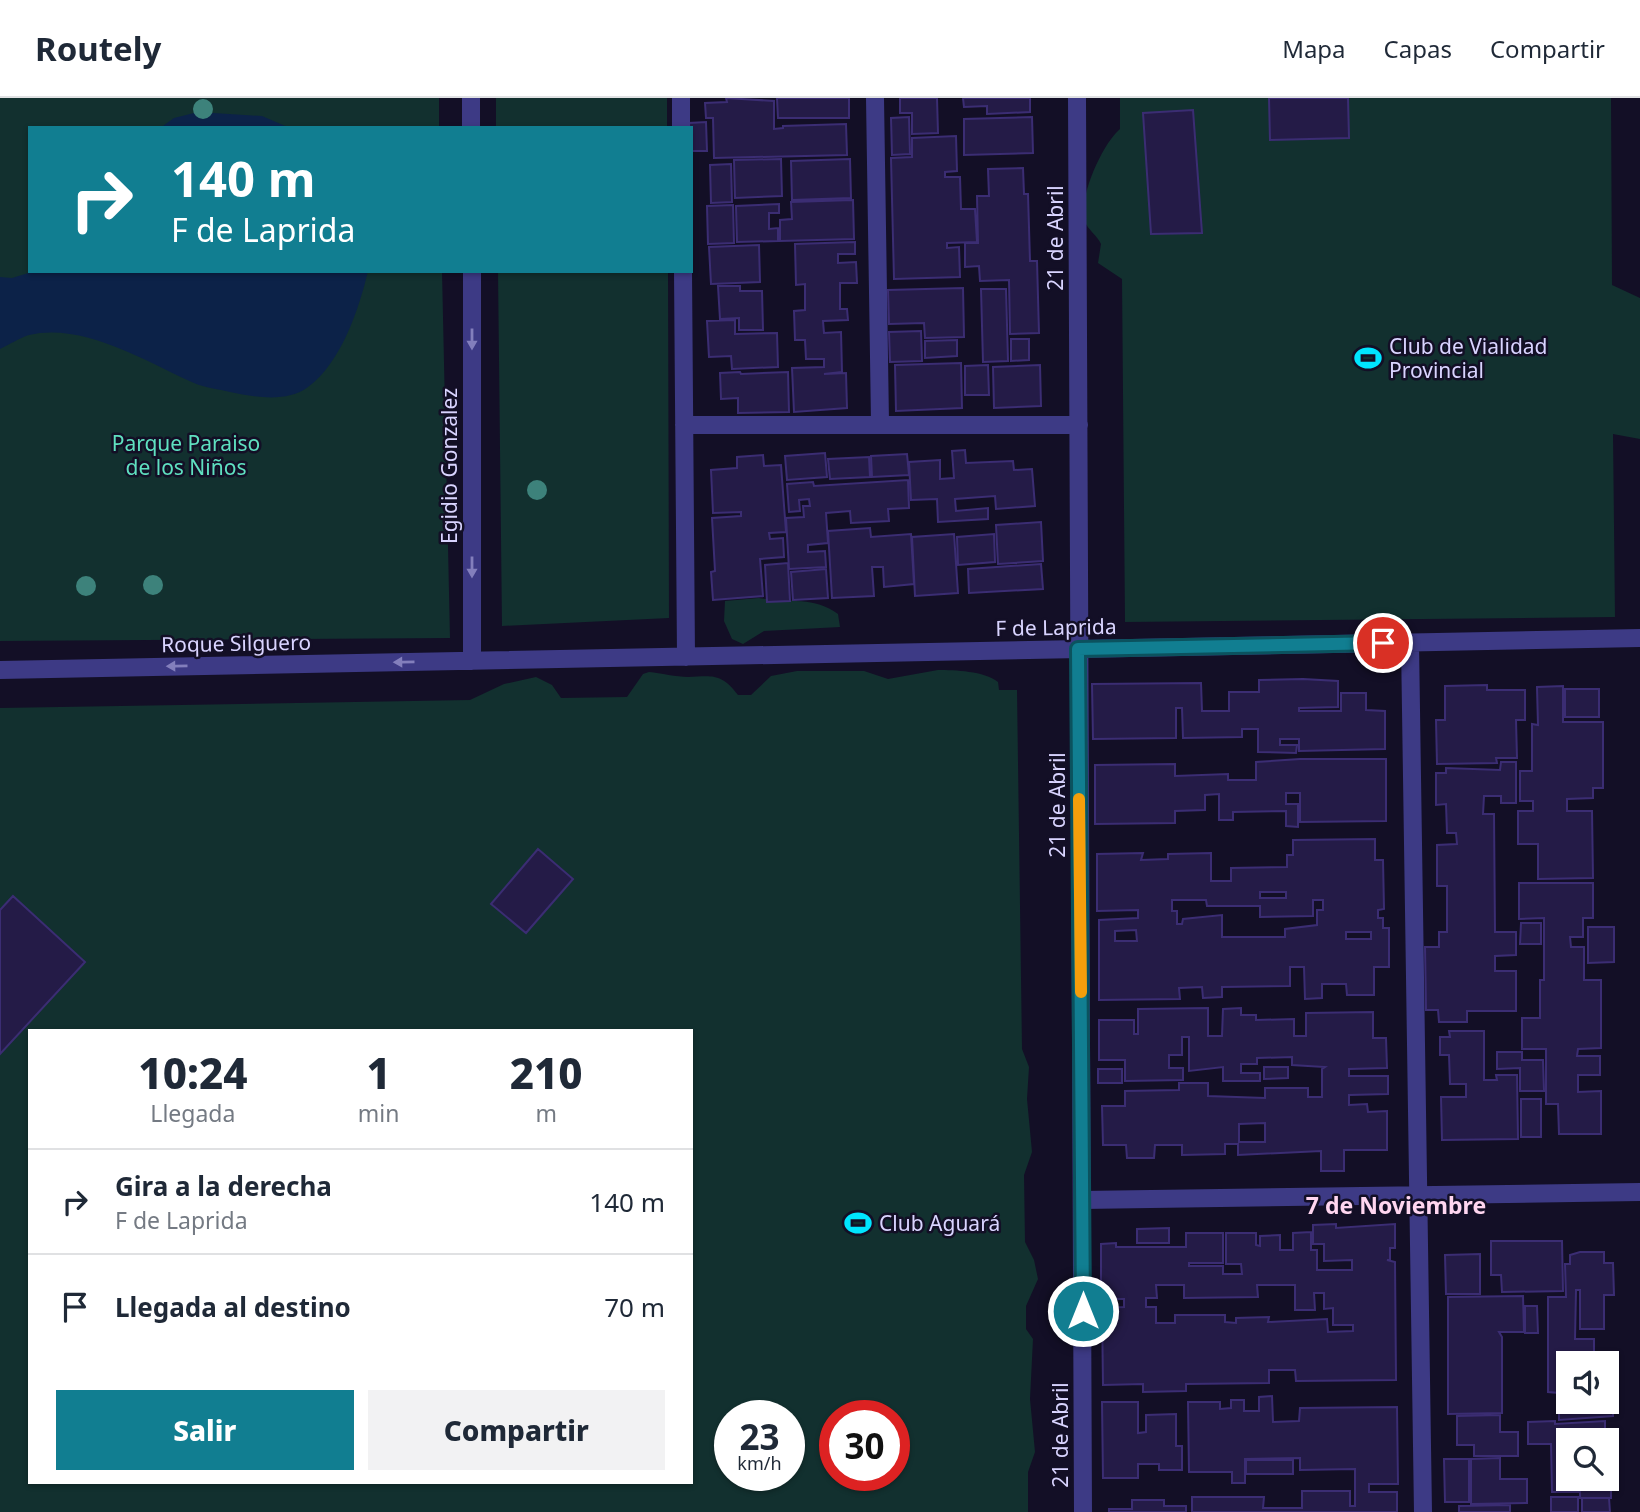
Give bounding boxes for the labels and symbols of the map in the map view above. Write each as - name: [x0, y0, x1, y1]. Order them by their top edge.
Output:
- street label: 21 de Abril: [1041, 185, 1069, 291]
- one-way arrow: [466, 329, 478, 351]
- place label: Club de Vialidad Provincial: [1389, 332, 1548, 384]
- sports icon: Club de Vialidad Provincial: [1353, 343, 1383, 373]
- street label: Egidio Gonzalez: [435, 388, 463, 544]
- park label: Parque Paraiso de los Niños: [112, 429, 260, 481]
- one-way arrow: [466, 556, 478, 578]
- street label: F de Laprida: [995, 612, 1117, 642]
- pin: [1353, 613, 1413, 673]
- street label: Roque Silguero: [161, 628, 311, 658]
- one-way arrow: [393, 656, 415, 668]
- one-way arrow: [165, 661, 187, 672]
- street label: 21 de Abril: [1043, 752, 1071, 858]
- district label: 7 de Noviembre: [1306, 1189, 1486, 1221]
- sports icon: Club Aguará: [843, 1208, 873, 1238]
- place label: Club Aguará: [879, 1209, 1000, 1237]
- position arrow: [1046, 1274, 1120, 1348]
- street label: 21 de Abril: [1046, 1382, 1074, 1488]
- speed limit sign: 30: [819, 1400, 910, 1491]

